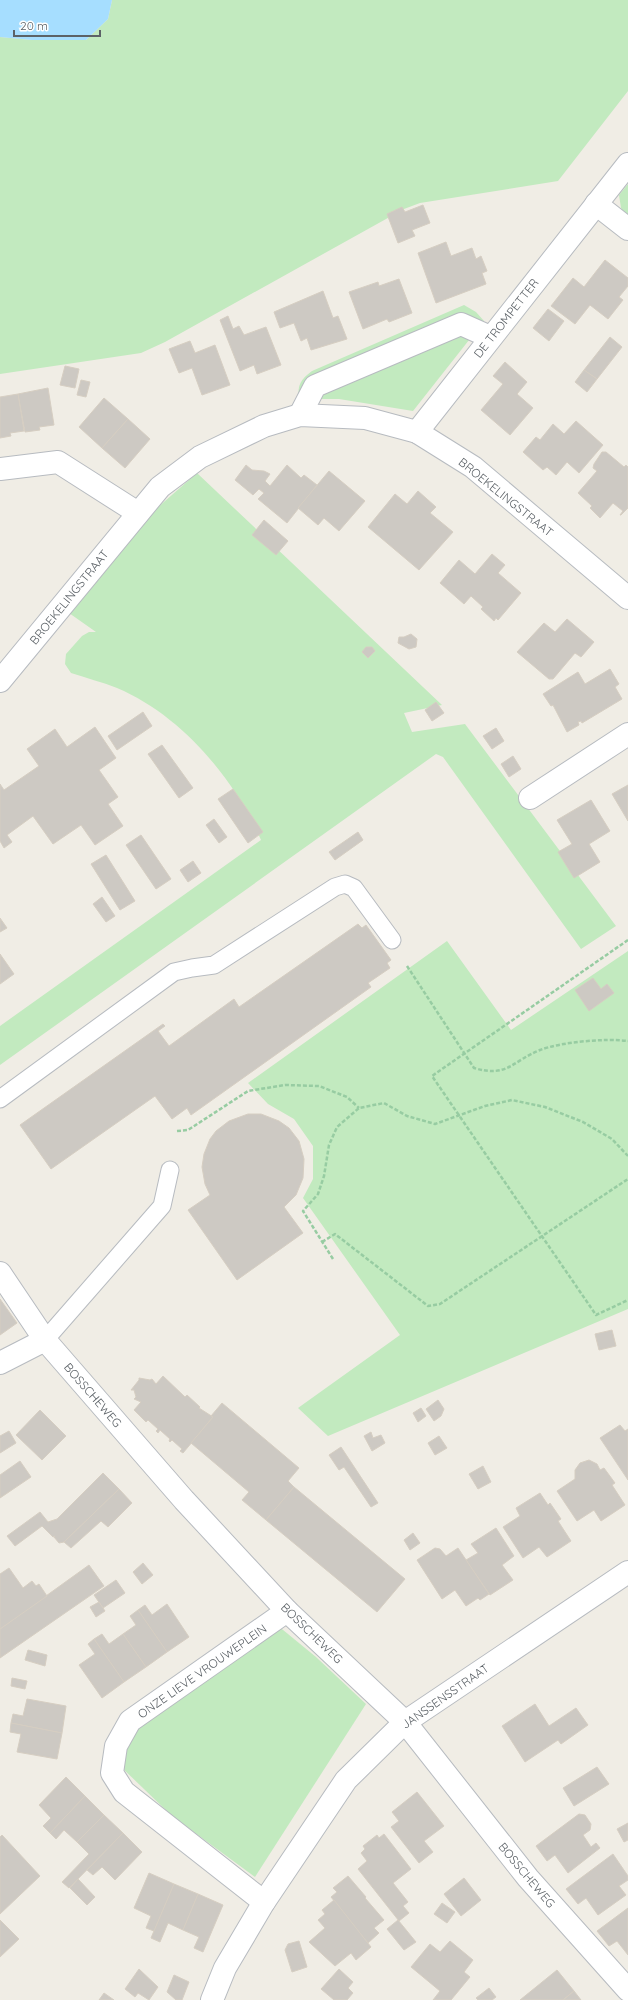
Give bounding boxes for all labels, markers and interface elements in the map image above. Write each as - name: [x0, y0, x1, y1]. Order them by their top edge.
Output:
- scale bar: [14, 12, 100, 38]
- text: 20 m: [20, 18, 48, 33]
- street label: DE TROMPETTER: [470, 275, 542, 361]
- street label: BROEKELINGSTRAAT: [456, 454, 556, 540]
- street label: BROEKELINGSTRAAT: [26, 547, 112, 647]
- street label: BOSSCHEWEG: [61, 1360, 125, 1430]
- street label: BOSSCHEWEG: [278, 1600, 346, 1666]
- street label: ONZE LIEVE VROUWEPLEIN: [135, 1621, 269, 1721]
- street label: JANSSENSSTRAAT: [398, 1660, 492, 1732]
- street label: BOSSCHEWEG: [495, 1839, 559, 1911]

